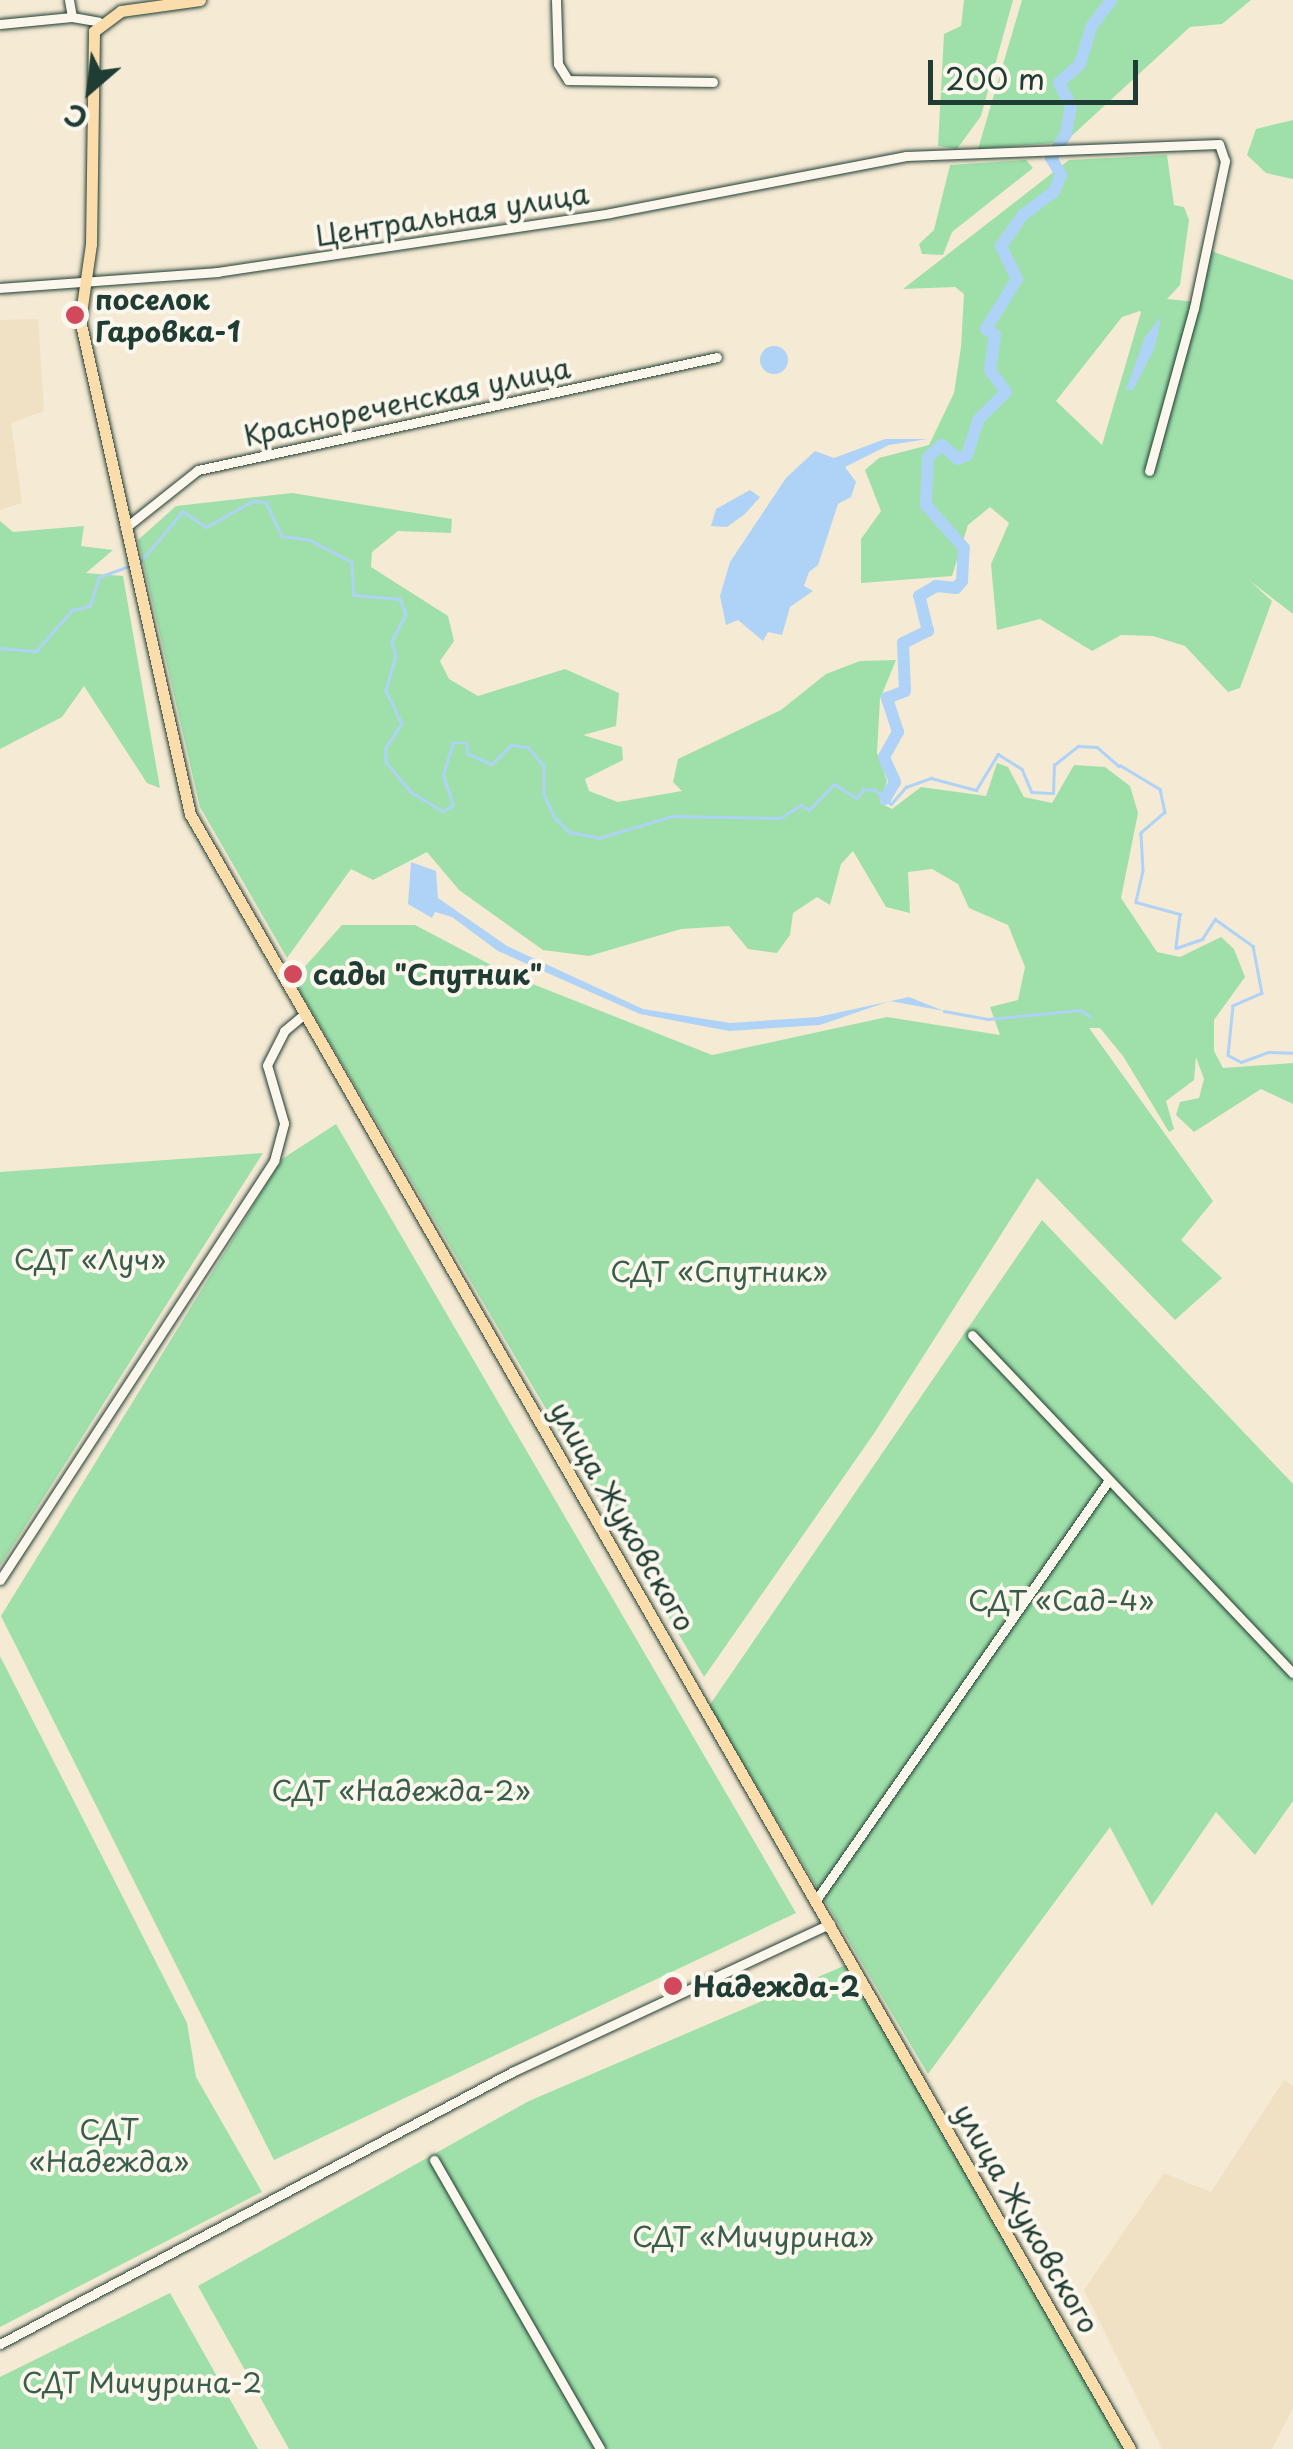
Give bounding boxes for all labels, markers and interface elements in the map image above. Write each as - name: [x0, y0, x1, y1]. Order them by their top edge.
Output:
- north arrow: [40, 40, 140, 140]
- scale bar: [933, 40, 1143, 102]
- text: 200 m: [945, 55, 1045, 100]
- text: С: [56, 93, 95, 141]
- street label: Центральная улица: [313, 176, 591, 252]
- place label: поселок Гаровка-1: [95, 282, 240, 348]
- marker: поселок Гаровка-1: [64, 304, 86, 326]
- street label: Краснореченская улица: [240, 350, 574, 452]
- place label: сады "Спутник": [313, 957, 543, 991]
- marker: сады "Спутник": [282, 963, 304, 985]
- park label: СДТ «Луч»: [13, 1242, 167, 1276]
- park label: СДТ «Спутник»: [609, 1254, 829, 1288]
- street label: улица Жуковского: [543, 1395, 703, 1637]
- park label: СДТ «Сад-4»: [967, 1583, 1155, 1617]
- park label: СДТ «Надежда-2»: [271, 1773, 531, 1807]
- place label: Надежда-2: [693, 1969, 860, 2003]
- marker: Надежда-2: [662, 1975, 684, 1997]
- street label: улица Жуковского: [947, 2097, 1107, 2339]
- park label: СДТ «Надежда»: [29, 2112, 189, 2178]
- park label: СДТ «Мичурина»: [631, 2219, 875, 2253]
- park label: СДТ Мичурина-2: [21, 2365, 263, 2399]

